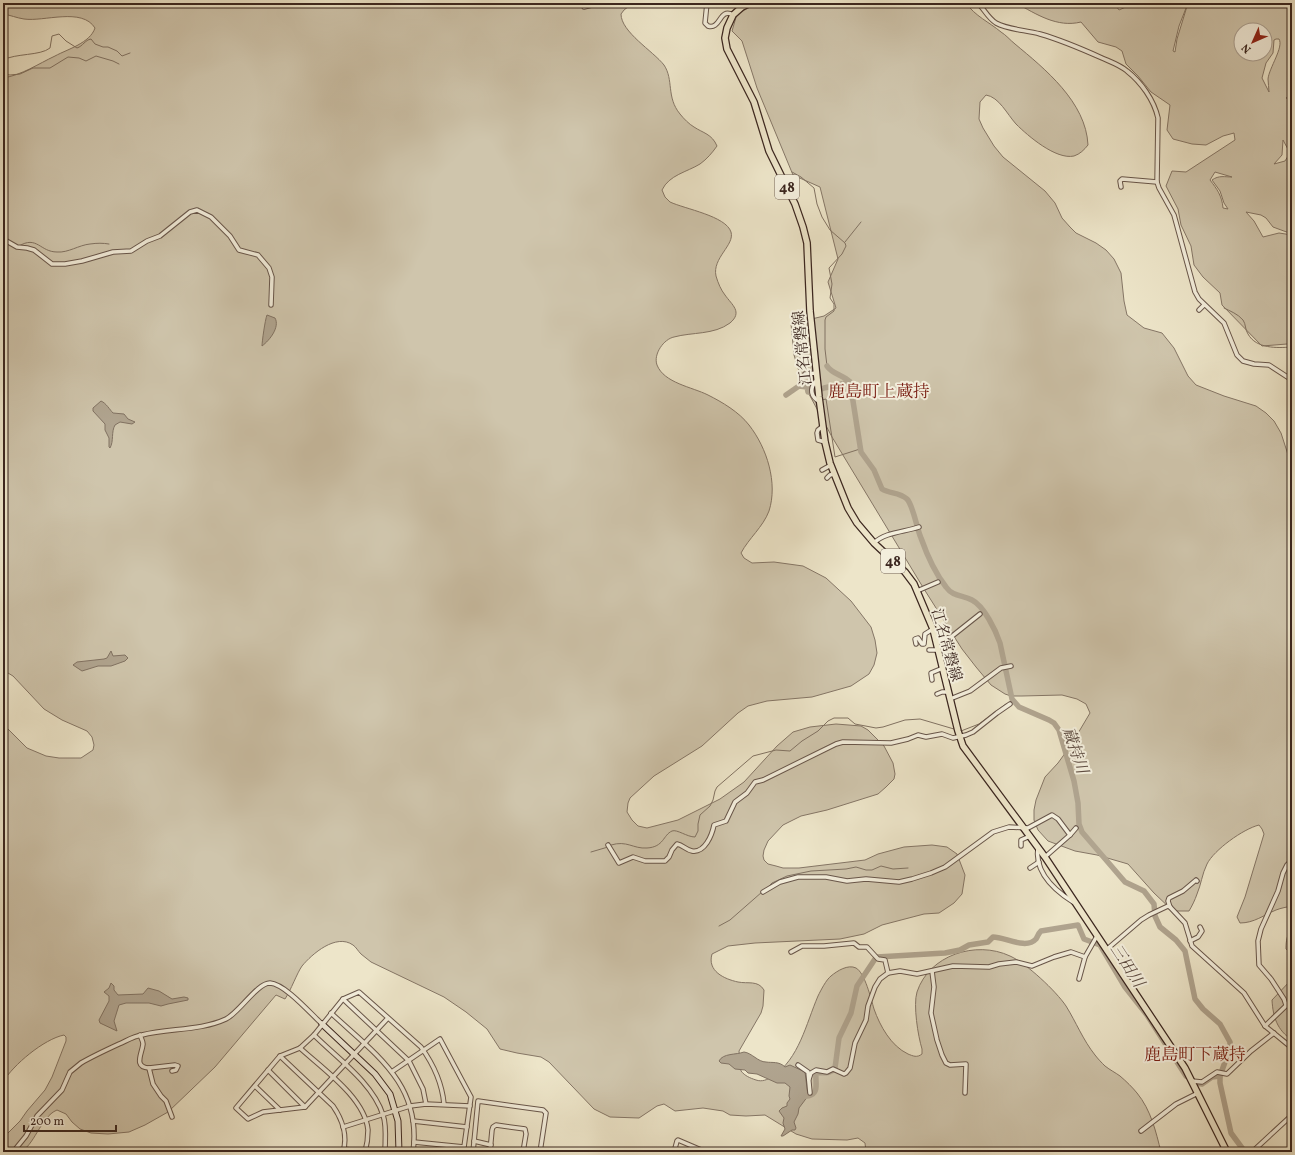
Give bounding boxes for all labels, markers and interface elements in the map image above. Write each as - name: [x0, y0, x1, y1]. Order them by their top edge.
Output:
- north arrow: [1233, 22, 1273, 62]
- text: N: [1239, 40, 1255, 56]
- road number: 48: [775, 175, 799, 199]
- street label: 江名常磐線: [789, 309, 818, 386]
- district label: 鹿島町上蔵持: [828, 381, 930, 404]
- road number: 48: [881, 549, 905, 573]
- street label: 江名常磐線: [925, 606, 966, 684]
- water label: 蔵持川: [1056, 724, 1093, 779]
- water label: 三田川: [1104, 940, 1150, 994]
- district label: 鹿島町下蔵持: [1144, 1044, 1246, 1067]
- scale bar: [24, 1107, 116, 1133]
- text: 200 m: [30, 1114, 64, 1130]

